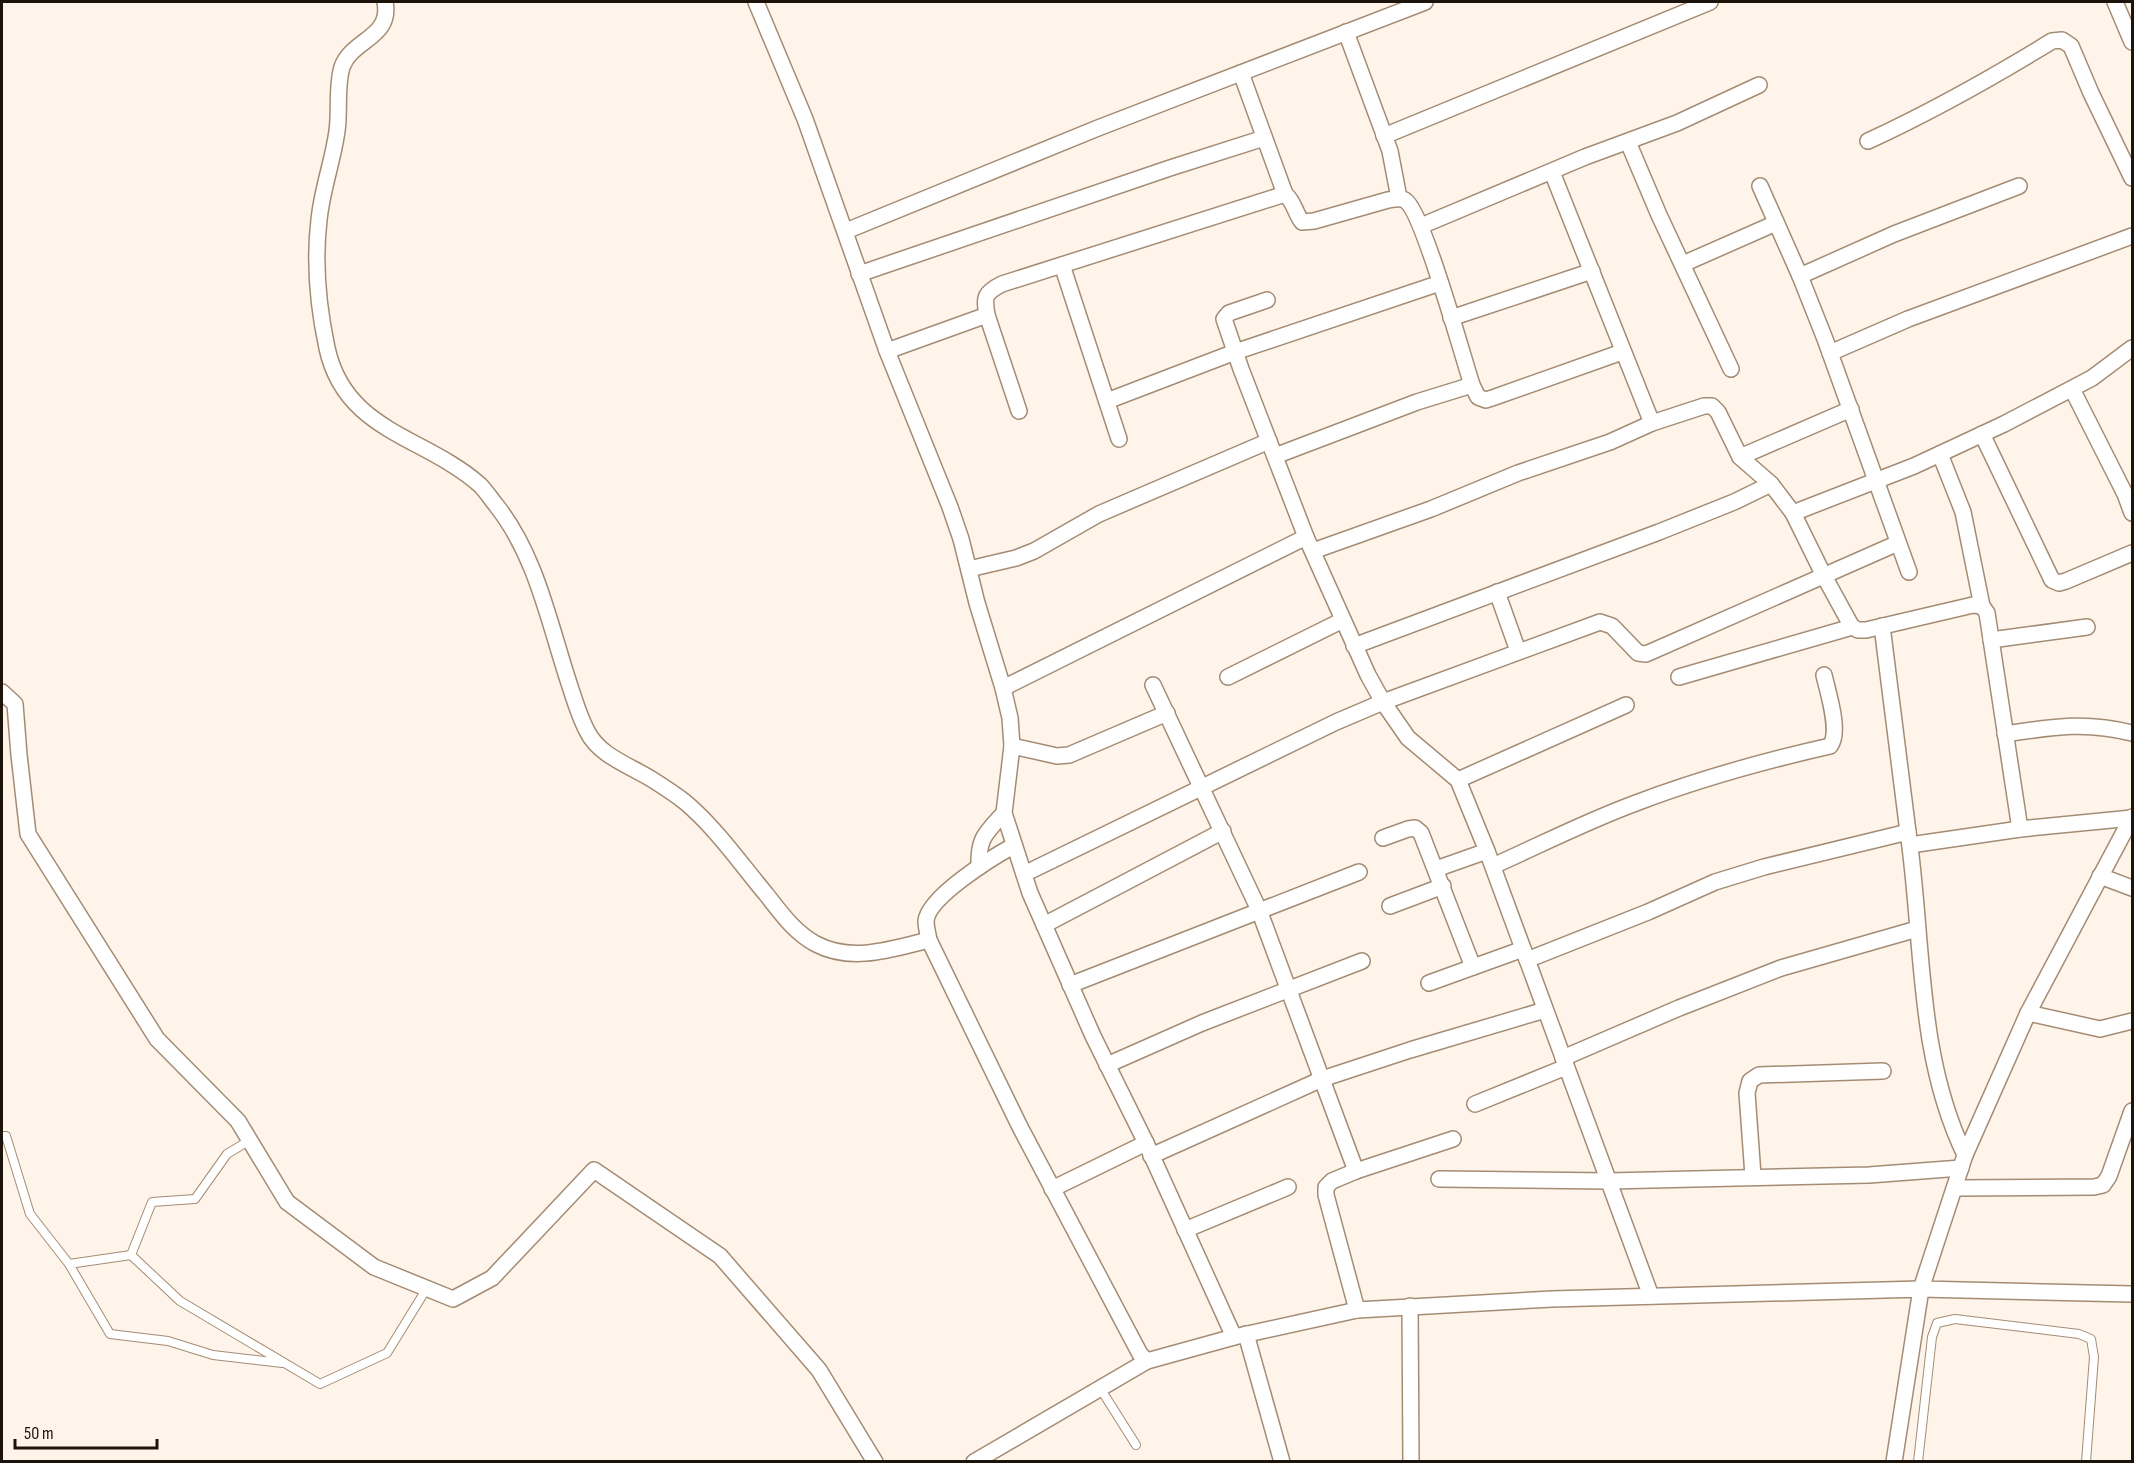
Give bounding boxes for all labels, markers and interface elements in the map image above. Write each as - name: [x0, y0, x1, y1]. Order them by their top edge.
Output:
- scale bar: [15, 1412, 158, 1450]
- text: 50 m: [24, 1423, 54, 1444]

